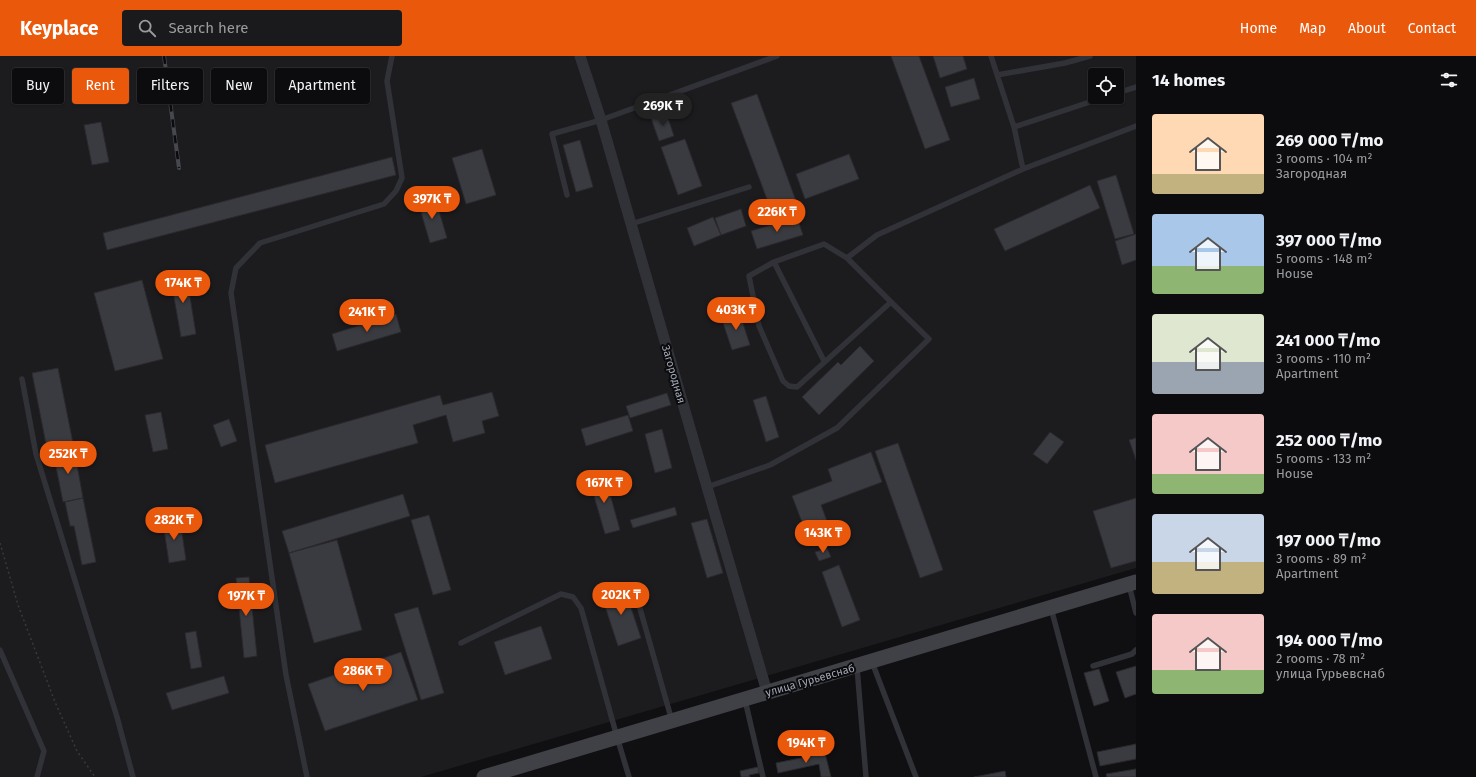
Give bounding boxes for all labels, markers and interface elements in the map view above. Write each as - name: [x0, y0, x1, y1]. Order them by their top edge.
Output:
- search box: [122, 10, 402, 46]
- text: Keyplace: [20, 17, 98, 40]
- icon: search: [136, 17, 158, 39]
- text: Search here: [168, 19, 249, 37]
- text: Home: [1240, 20, 1277, 37]
- text: Map: [1299, 20, 1326, 37]
- text: About: [1348, 20, 1386, 37]
- text: Contact: [1408, 20, 1456, 37]
- chip: Buy: [12, 68, 64, 104]
- chip: Rent: [72, 68, 129, 104]
- chip: Filters: [137, 68, 203, 104]
- chip: New: [211, 68, 267, 104]
- chip: Apartment: [275, 68, 370, 104]
- map controls: [1088, 68, 1124, 104]
- button: locate: [1088, 68, 1124, 104]
- icon: filters: [1438, 69, 1460, 91]
- text: 14 homes: [1152, 70, 1225, 91]
- pin: 269K ₸: [630, 93, 696, 127]
- text: 269K ₸: [643, 98, 683, 113]
- icon: home: [1184, 130, 1232, 178]
- text: 269 000 ₸/mo: [1276, 130, 1383, 151]
- text: 3 rooms · 104 m²: [1276, 151, 1373, 166]
- text: Загородная: [1276, 166, 1347, 181]
- pin: 397K ₸: [399, 186, 465, 220]
- text: 397K ₸: [413, 191, 451, 206]
- pin: 226K ₸: [744, 199, 810, 233]
- text: 226K ₸: [757, 204, 797, 219]
- icon: home: [1184, 230, 1232, 278]
- text: 397 000 ₸/mo: [1276, 230, 1382, 251]
- text: 5 rooms · 148 m²: [1276, 251, 1372, 266]
- text: House: [1276, 266, 1313, 281]
- pin: 174K ₸: [150, 270, 216, 304]
- text: 174K ₸: [164, 275, 202, 290]
- pin: 403K ₸: [703, 297, 769, 331]
- pin: 241K ₸: [334, 299, 400, 333]
- text: 403K ₸: [716, 302, 756, 317]
- text: 241K ₸: [348, 304, 386, 319]
- icon: home: [1184, 330, 1232, 378]
- text: 241 000 ₸/mo: [1276, 330, 1380, 351]
- street label: Загородная: [659, 343, 688, 405]
- text: 3 rooms · 110 m²: [1276, 351, 1371, 366]
- text: Apartment: [1276, 366, 1338, 381]
- icon: home: [1184, 430, 1232, 478]
- text: 252 000 ₸/mo: [1276, 430, 1382, 451]
- pin: 252K ₸: [35, 441, 101, 475]
- text: 252K ₸: [49, 446, 87, 461]
- text: 5 rooms · 133 m²: [1276, 451, 1371, 466]
- text: House: [1276, 466, 1313, 481]
- pin: 167K ₸: [571, 470, 637, 504]
- text: 167K ₸: [585, 475, 623, 490]
- pin: 282K ₸: [141, 507, 207, 541]
- text: 282K ₸: [154, 512, 194, 527]
- pin: 143K ₸: [790, 520, 856, 554]
- text: 143K ₸: [804, 525, 842, 540]
- icon: home: [1184, 530, 1232, 578]
- text: 197 000 ₸/mo: [1276, 530, 1381, 551]
- text: 3 rooms · 89 m²: [1276, 551, 1366, 566]
- text: Apartment: [1276, 566, 1338, 581]
- pin: 202K ₸: [588, 582, 654, 616]
- pin: 197K ₸: [213, 583, 279, 617]
- text: 202K ₸: [601, 587, 641, 602]
- text: 197K ₸: [227, 588, 265, 603]
- icon: home: [1184, 630, 1232, 678]
- text: 194 000 ₸/mo: [1276, 630, 1383, 651]
- text: 2 rooms · 78 m²: [1276, 651, 1365, 666]
- pin: 286K ₸: [330, 658, 396, 692]
- street label: улица Гурьевснаб: [764, 662, 856, 699]
- text: 286K ₸: [343, 663, 383, 678]
- text: улица Гурьевснаб: [1276, 666, 1385, 681]
- pin: 194K ₸: [773, 730, 839, 764]
- text: 194K ₸: [787, 735, 825, 750]

